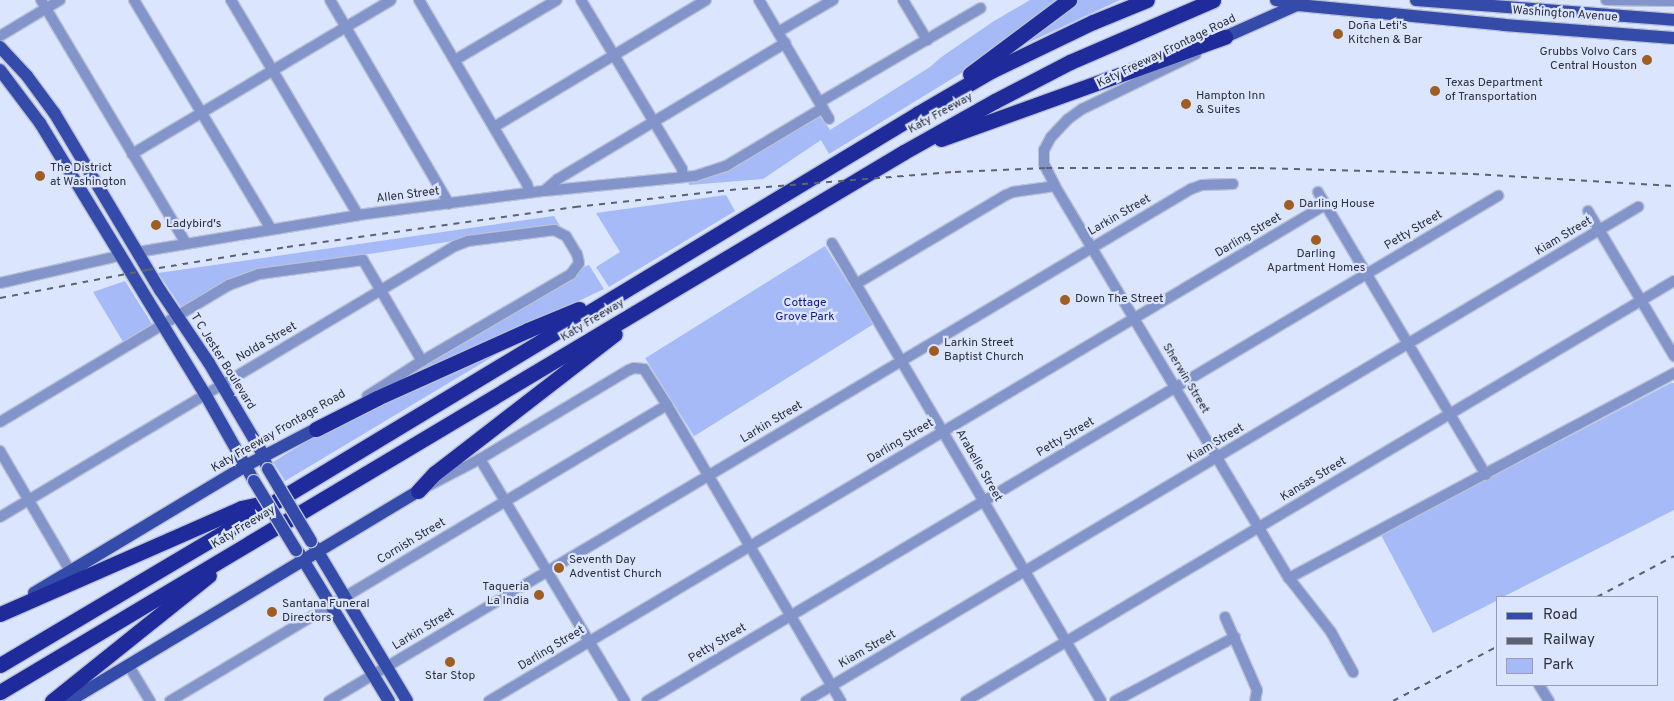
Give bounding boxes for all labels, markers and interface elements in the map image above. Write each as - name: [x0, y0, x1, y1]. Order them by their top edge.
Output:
- street label: Washington Avenue: [1512, 4, 1618, 26]
- street label: Katy Freeway Frontage Road: [1095, 12, 1239, 92]
- place label: Doña Leti's Kitchen & Bar: [1348, 20, 1423, 48]
- marker: Doña Leti's Kitchen & Bar: [1332, 28, 1344, 40]
- place label: Grubbs Volvo Cars Central Houston: [1539, 46, 1637, 74]
- marker: Grubbs Volvo Cars Central Houston: [1641, 54, 1653, 66]
- place label: Texas Department of Transportation: [1445, 77, 1543, 105]
- marker: Texas Department of Transportation: [1429, 85, 1441, 97]
- street label: Katy Freeway: [906, 90, 976, 138]
- place label: Hampton Inn & Suites: [1196, 90, 1265, 118]
- marker: Hampton Inn & Suites: [1180, 98, 1192, 110]
- place label: The District at Washington: [50, 162, 127, 190]
- marker: The District at Washington: [34, 170, 46, 182]
- street label: Allen Street: [376, 185, 440, 207]
- street label: Larkin Street: [1086, 192, 1154, 240]
- place label: Darling House: [1299, 198, 1375, 212]
- marker: Darling House: [1283, 199, 1295, 211]
- street label: Petty Street: [1383, 208, 1445, 254]
- street label: Darling Street: [1213, 211, 1285, 261]
- street label: Kiam Street: [1533, 214, 1595, 260]
- place label: Ladybird's: [166, 218, 221, 232]
- marker: Ladybird's: [150, 219, 162, 231]
- marker: Darling Apartment Homes: [1310, 234, 1322, 246]
- place label: Darling Apartment Homes: [1267, 248, 1365, 276]
- place label: Down The Street: [1075, 293, 1164, 307]
- marker: Down The Street: [1059, 294, 1071, 306]
- street label: Katy Freeway: [559, 296, 627, 346]
- park label: Cottage Grove Park: [775, 297, 835, 325]
- street label: T C Jester Boulevard: [186, 311, 258, 413]
- street label: Nolda Street: [234, 320, 300, 366]
- place label: Larkin Street Baptist Church: [944, 337, 1024, 365]
- street label: Sherwin Street: [1158, 341, 1212, 417]
- marker: Larkin Street Baptist Church: [928, 345, 940, 357]
- street label: Katy Freeway Frontage Road: [209, 388, 349, 476]
- street label: Larkin Street: [738, 399, 806, 447]
- street label: Petty Street: [1035, 415, 1097, 461]
- street label: Darling Street: [865, 417, 937, 467]
- street label: Kiam Street: [1185, 421, 1247, 467]
- street label: Arabelle Street: [952, 427, 1004, 505]
- street label: Kansas Street: [1278, 455, 1350, 505]
- street label: Katy Freeway: [210, 503, 278, 553]
- street label: Cornish Street: [375, 516, 449, 568]
- place label: Seventh Day Adventist Church: [569, 554, 662, 582]
- marker: Seventh Day Adventist Church: [553, 562, 565, 574]
- place label: Taqueria La India: [482, 581, 529, 609]
- marker: Taqueria La India: [533, 589, 545, 601]
- legend: [1496, 596, 1659, 686]
- place label: Santana Funeral Directors: [282, 598, 370, 626]
- marker: Santana Funeral Directors: [266, 606, 278, 618]
- street label: Larkin Street: [390, 606, 458, 654]
- text: Road: [1543, 606, 1578, 625]
- street label: Petty Street: [687, 621, 749, 667]
- street label: Darling Street: [516, 624, 588, 674]
- street label: Kiam Street: [837, 628, 899, 672]
- text: Railway: [1543, 631, 1595, 650]
- marker: Star Stop: [444, 656, 456, 668]
- text: Park: [1543, 656, 1574, 675]
- place label: Star Stop: [425, 670, 475, 684]

